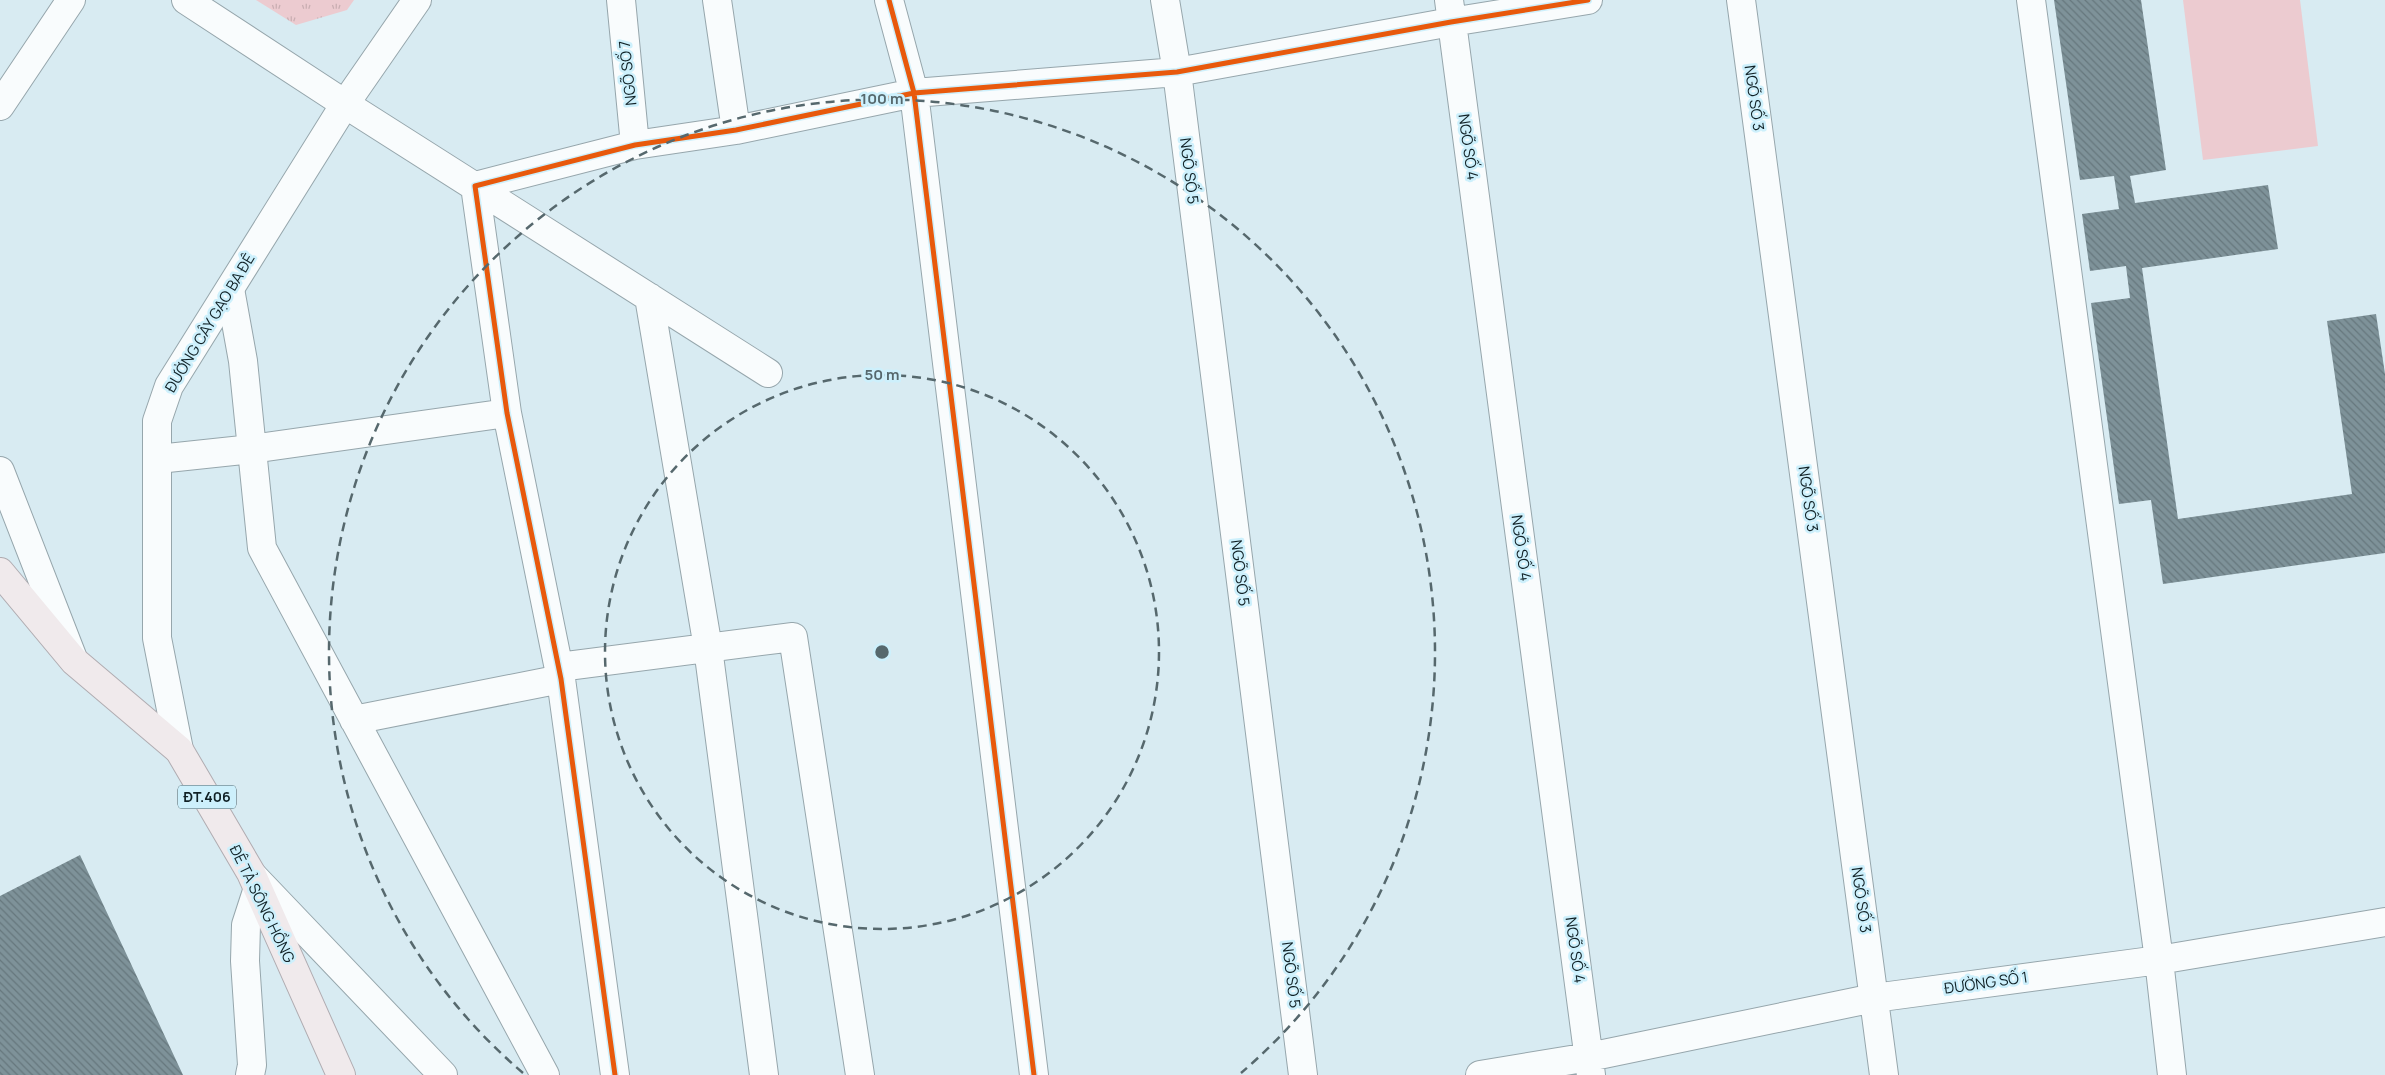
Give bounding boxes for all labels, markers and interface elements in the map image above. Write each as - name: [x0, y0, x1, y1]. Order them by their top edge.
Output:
- street label: NGÕ SỐ 7: [614, 39, 641, 107]
- street label: NGÕ SỐ 3: [1739, 64, 1769, 132]
- text: 100 m: [861, 88, 903, 109]
- street label: NGÕ SỐ 4: [1453, 112, 1484, 182]
- street label: NGÕ SỐ 5: [1175, 137, 1204, 205]
- street label: ĐƯỜNG CÂY GẠO BA ĐÊ: [160, 249, 259, 396]
- text: 50 m: [864, 364, 900, 385]
- street label: NGÕ SỐ 3: [1793, 465, 1823, 533]
- street label: NGÕ SỐ 4: [1506, 513, 1537, 583]
- street label: NGÕ SỐ 5: [1226, 539, 1255, 607]
- centre of rings: [873, 643, 891, 661]
- road number: ĐT.406: [178, 786, 236, 809]
- street label: ĐÊ TẢ SÔNG HỒNG: [225, 841, 300, 967]
- street label: NGÕ SỐ 3: [1846, 866, 1876, 934]
- street label: NGÕ SỐ 4: [1560, 915, 1591, 985]
- street label: NGÕ SỐ 5: [1277, 941, 1306, 1009]
- street label: ĐƯỜNG SỐ 1: [1943, 966, 2029, 999]

